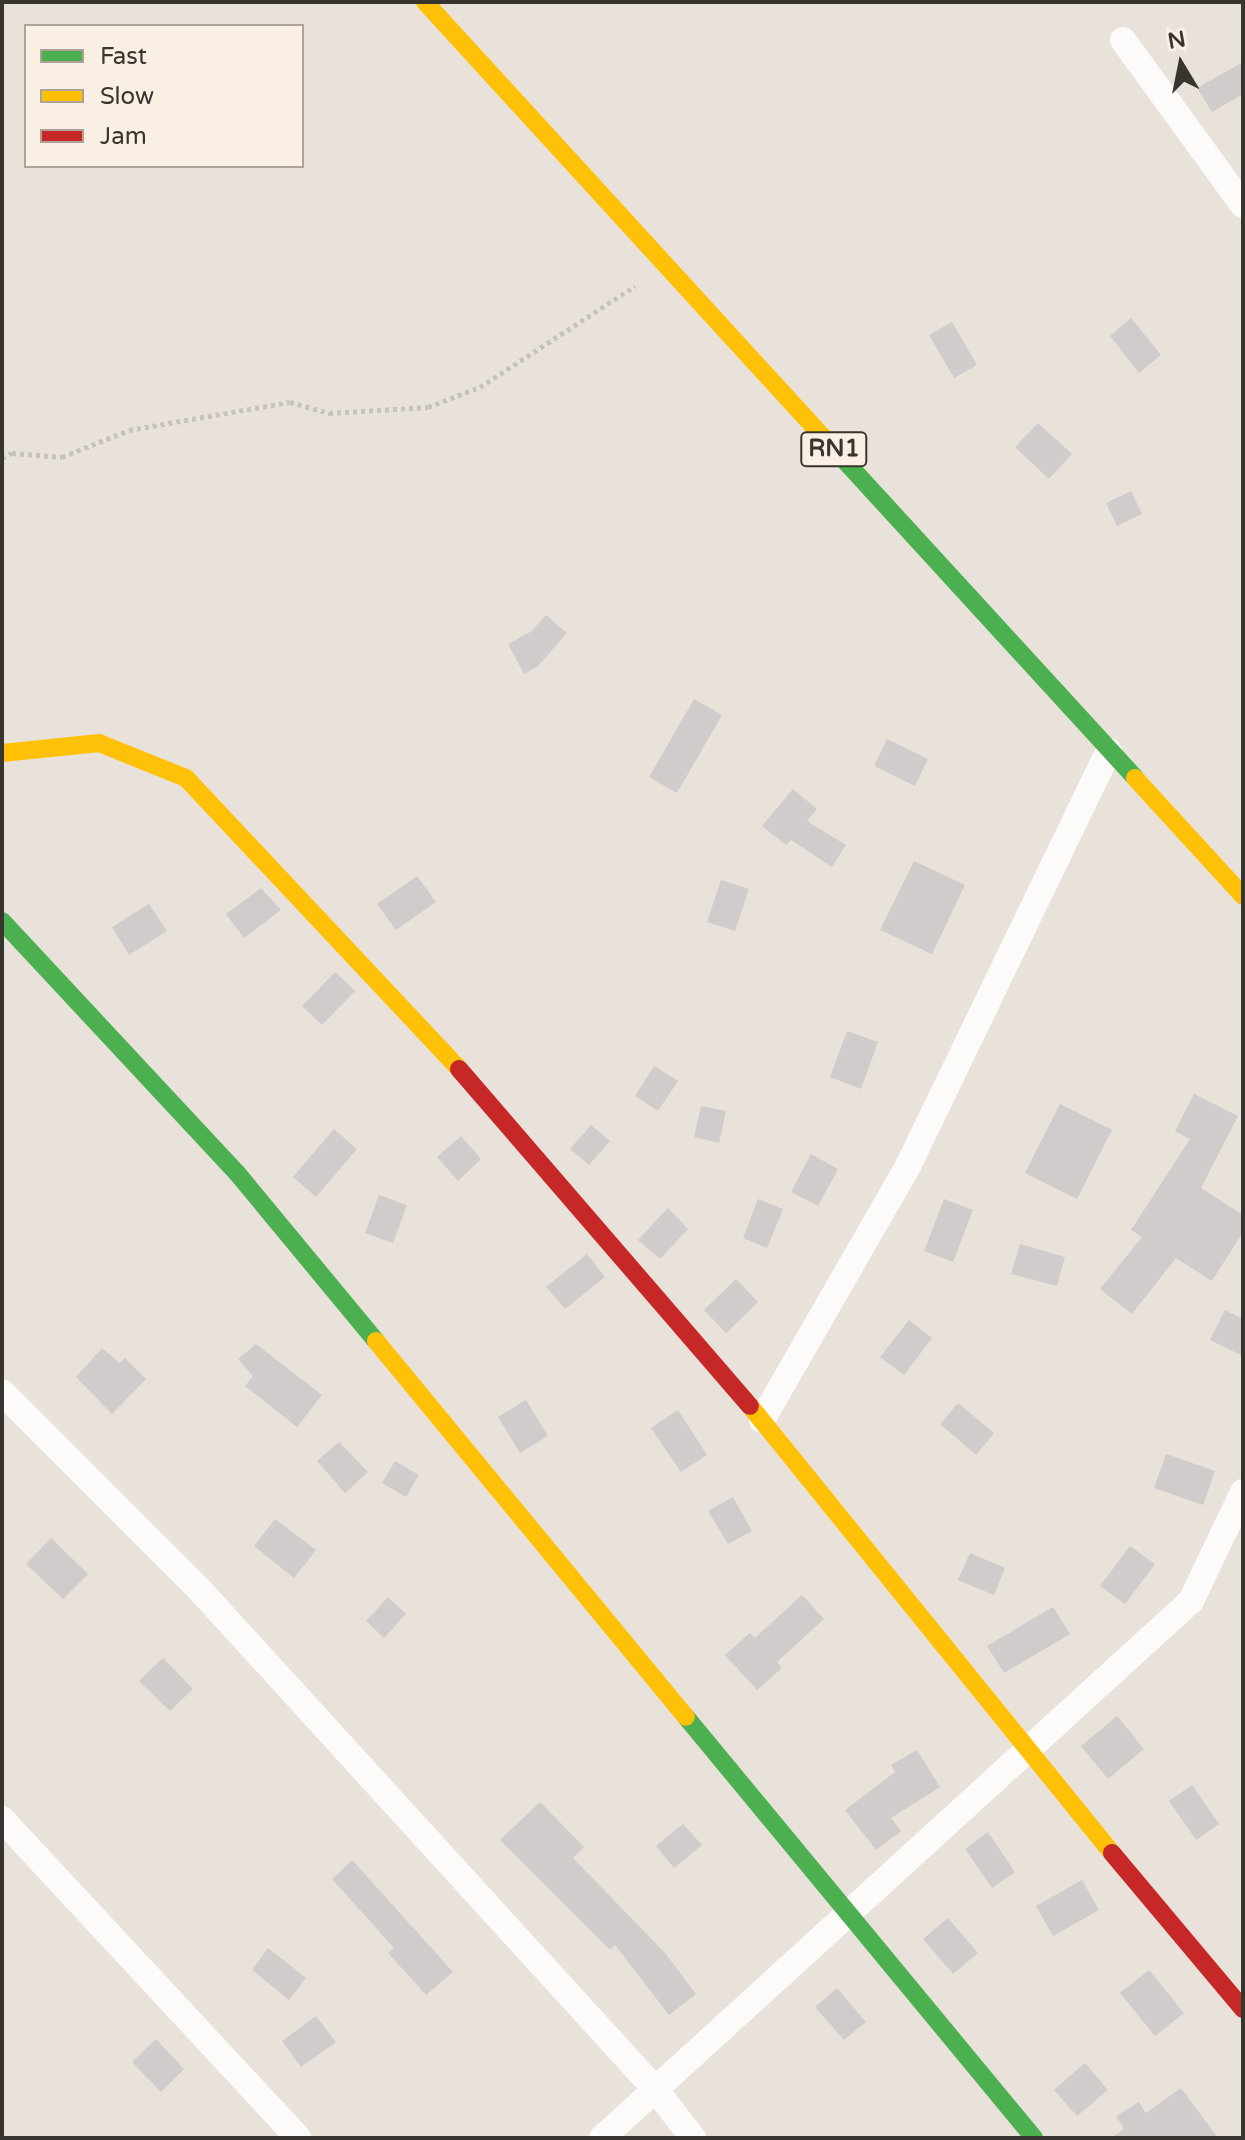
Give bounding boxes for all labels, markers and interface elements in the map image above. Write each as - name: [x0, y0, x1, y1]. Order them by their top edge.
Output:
- legend: [24, 24, 304, 168]
- north arrow: [1141, 24, 1221, 104]
- text: N: [1166, 26, 1188, 55]
- text: Fast: [100, 42, 147, 71]
- text: Slow: [100, 82, 154, 111]
- text: Jam: [100, 122, 147, 151]
- road number: RN1: [800, 429, 868, 469]

